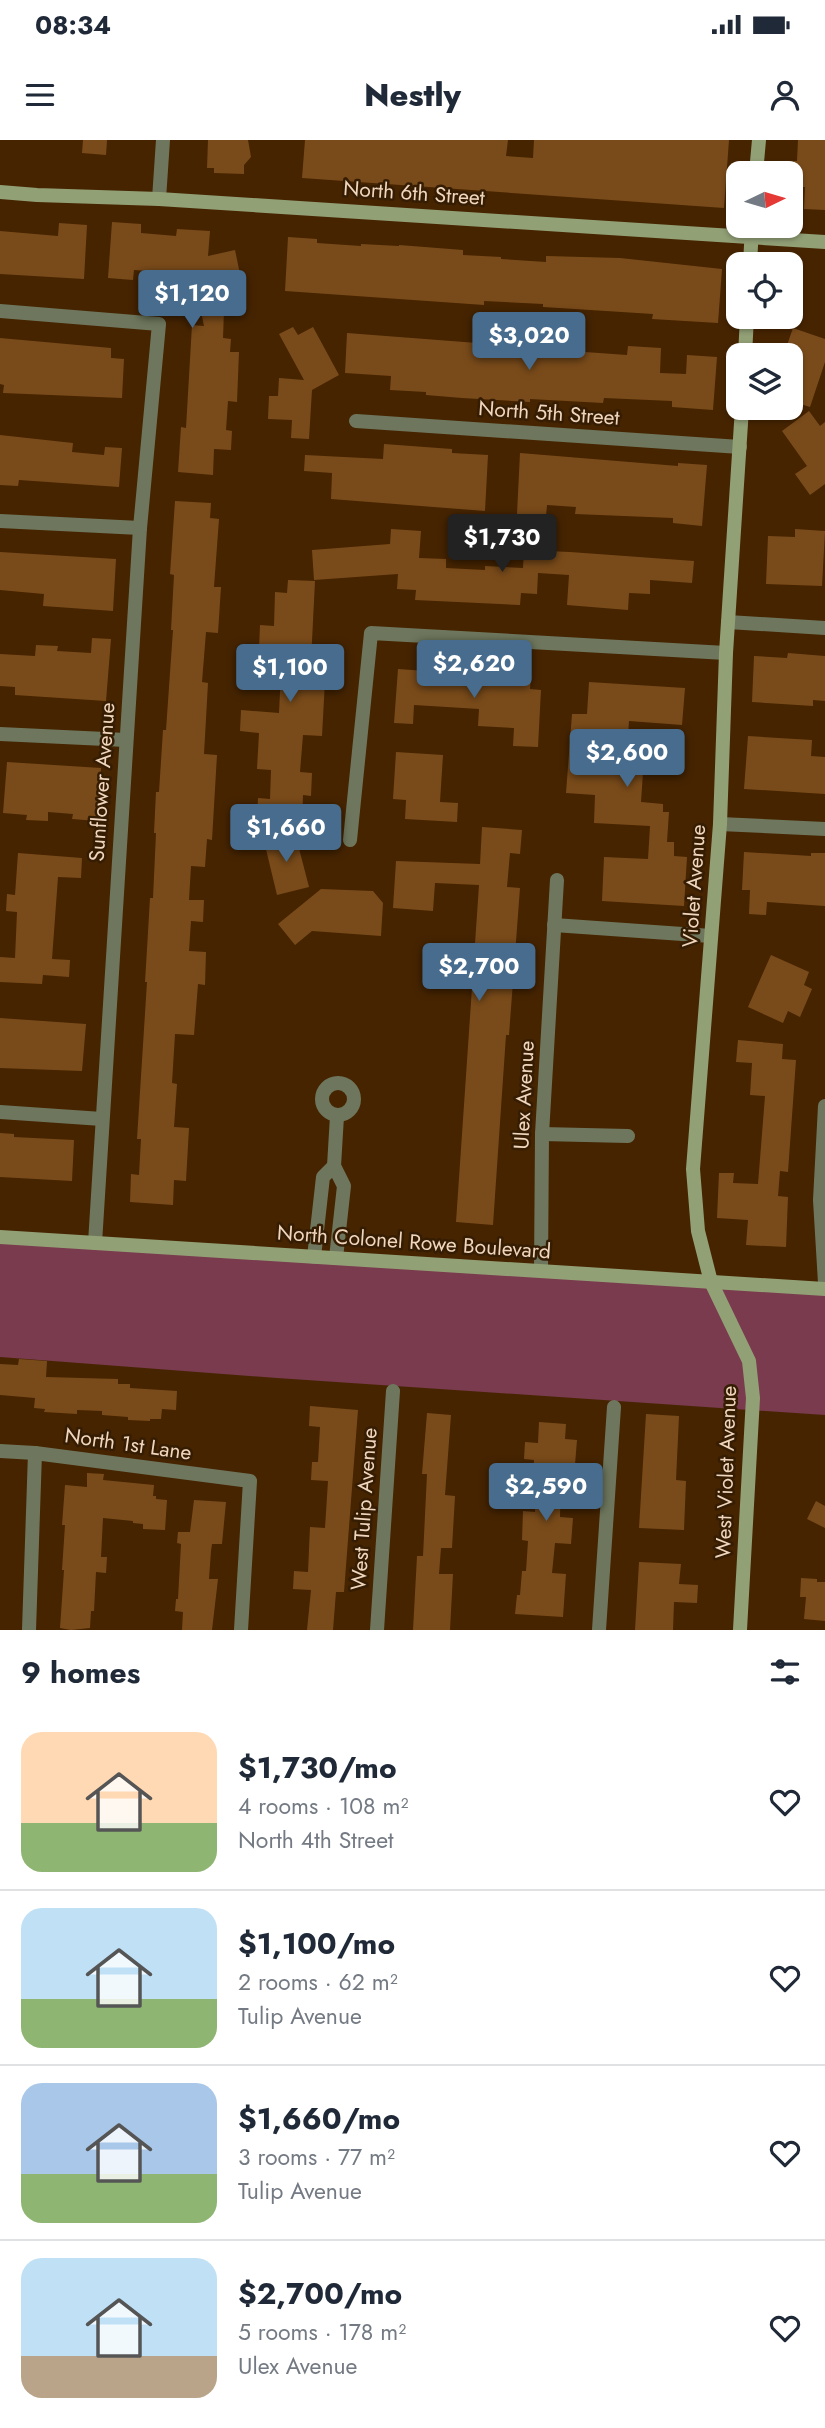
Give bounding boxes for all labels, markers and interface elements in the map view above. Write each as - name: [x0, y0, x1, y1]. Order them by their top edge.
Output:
- text: 08:34: [35, 6, 111, 44]
- text: Nestly: [364, 72, 461, 118]
- icon: menu: [21, 76, 59, 114]
- icon: person: [766, 76, 804, 114]
- north arrow: [726, 161, 803, 238]
- map controls: [726, 161, 803, 420]
- street label: North 6th Street: [342, 173, 486, 213]
- button: locate: [726, 252, 803, 329]
- pin: $1,120: [135, 270, 249, 330]
- text: $1,120: [154, 276, 230, 310]
- pin: $3,020: [472, 313, 586, 372]
- text: $3,020: [488, 318, 570, 352]
- button: layers: [726, 343, 803, 420]
- street label: North 5th Street: [477, 393, 621, 433]
- pin: $1,730: [445, 514, 559, 574]
- text: $1,730: [464, 520, 540, 554]
- pin: $2,620: [417, 640, 531, 700]
- pin: $1,100: [233, 644, 347, 704]
- text: $2,620: [433, 646, 515, 680]
- text: $1,100: [252, 650, 328, 684]
- street label: Sunflower Avenue: [81, 701, 123, 862]
- pin: $2,600: [570, 730, 684, 789]
- text: $2,600: [586, 735, 668, 769]
- pin: $1,660: [229, 804, 343, 864]
- text: $1,660: [246, 810, 326, 844]
- street label: Violet Avenue: [675, 823, 713, 948]
- pin: $2,700: [422, 944, 536, 1003]
- text: $2,700: [438, 949, 520, 983]
- street label: Ulex Avenue: [506, 1040, 542, 1150]
- street label: North Colonel Rowe Boulevard: [276, 1217, 552, 1267]
- street label: West Violet Avenue: [708, 1385, 744, 1559]
- street label: North 1st Lane: [63, 1420, 194, 1468]
- street label: West Tulip Avenue: [343, 1427, 385, 1591]
- pin: $2,590: [489, 1464, 603, 1523]
- text: $2,590: [505, 1469, 587, 1503]
- text: 9 homes: [21, 1651, 140, 1694]
- icon: filters: [766, 1653, 804, 1691]
- text: $1,730/mo: [238, 1746, 397, 1789]
- icon: home: [77, 1760, 161, 1844]
- icon: heart: [766, 1783, 804, 1821]
- text: 4 rooms · 108 m²: [238, 1789, 408, 1823]
- text: North 4th Street: [238, 1823, 394, 1857]
- text: $1,100/mo: [238, 1922, 395, 1965]
- icon: home: [77, 1936, 161, 2020]
- icon: heart: [766, 1959, 804, 1997]
- text: 2 rooms · 62 m²: [238, 1965, 398, 1999]
- text: Tulip Avenue: [238, 1999, 362, 2033]
- text: $1,660/mo: [238, 2097, 400, 2140]
- icon: home: [77, 2111, 161, 2195]
- icon: heart: [766, 2134, 804, 2172]
- text: 3 rooms · 77 m²: [238, 2140, 395, 2174]
- text: Tulip Avenue: [238, 2174, 362, 2208]
- text: $2,700/mo: [238, 2272, 402, 2315]
- icon: home: [77, 2286, 161, 2370]
- icon: heart: [766, 2309, 804, 2347]
- text: 5 rooms · 178 m²: [238, 2315, 406, 2349]
- text: Ulex Avenue: [238, 2349, 357, 2383]

